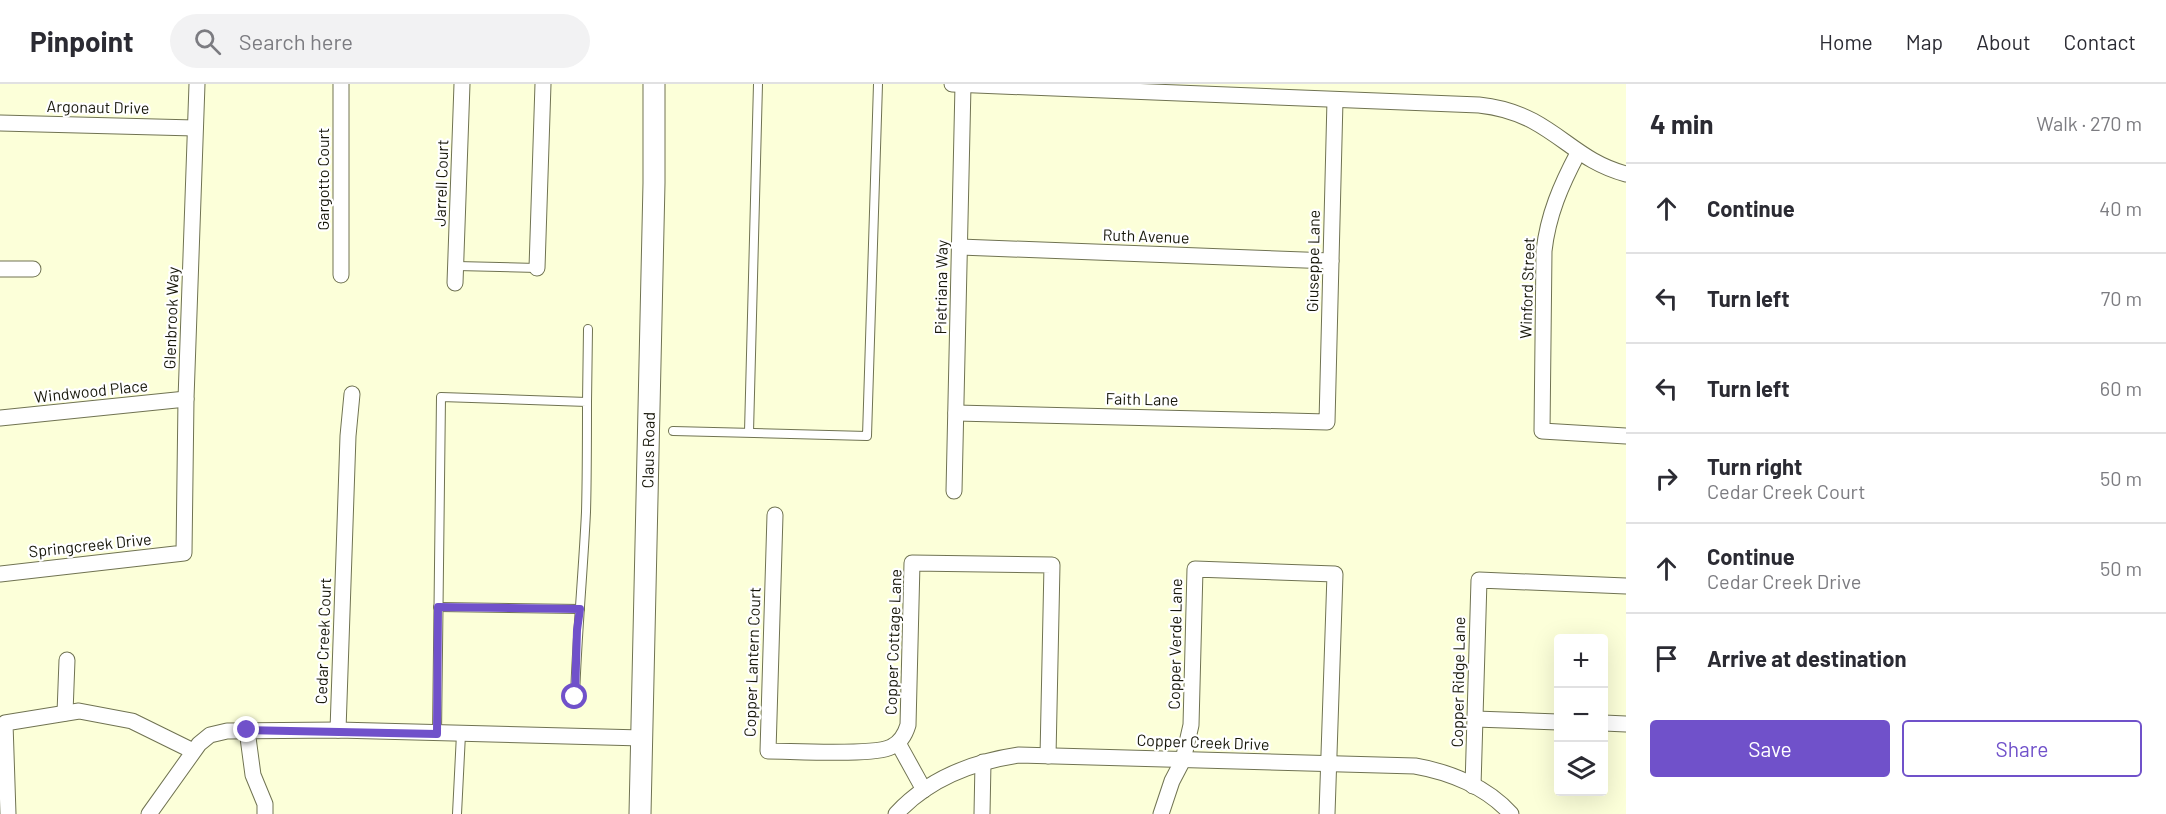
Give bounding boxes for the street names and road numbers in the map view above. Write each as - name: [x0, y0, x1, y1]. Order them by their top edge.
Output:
- street label: Argonaut Drive: [47, 96, 150, 117]
- street label: Gargotto Court: [313, 128, 332, 230]
- street label: Jarrell Court: [429, 139, 452, 227]
- street label: Giuseppe Lane: [1302, 210, 1323, 312]
- street label: Ruth Avenue: [1102, 224, 1190, 247]
- street label: Winford Street: [1515, 237, 1538, 339]
- street label: Pietriana Way: [930, 239, 951, 334]
- street label: Glenbrook Way: [159, 266, 182, 370]
- street label: Windwood Place: [33, 375, 149, 406]
- street label: Faith Lane: [1105, 388, 1179, 409]
- street label: Claus Road: [637, 412, 658, 489]
- street label: Springcreek Drive: [28, 529, 152, 560]
- street label: Copper Cottage Lane: [880, 569, 905, 715]
- street label: Cedar Creek Court: [311, 577, 334, 705]
- street label: Copper Verde Lane: [1164, 578, 1185, 710]
- street label: Copper Lantern Court: [739, 587, 764, 737]
- street label: Copper Ridge Lane: [1447, 616, 1468, 748]
- street label: Copper Creek Drive: [1136, 730, 1270, 753]

